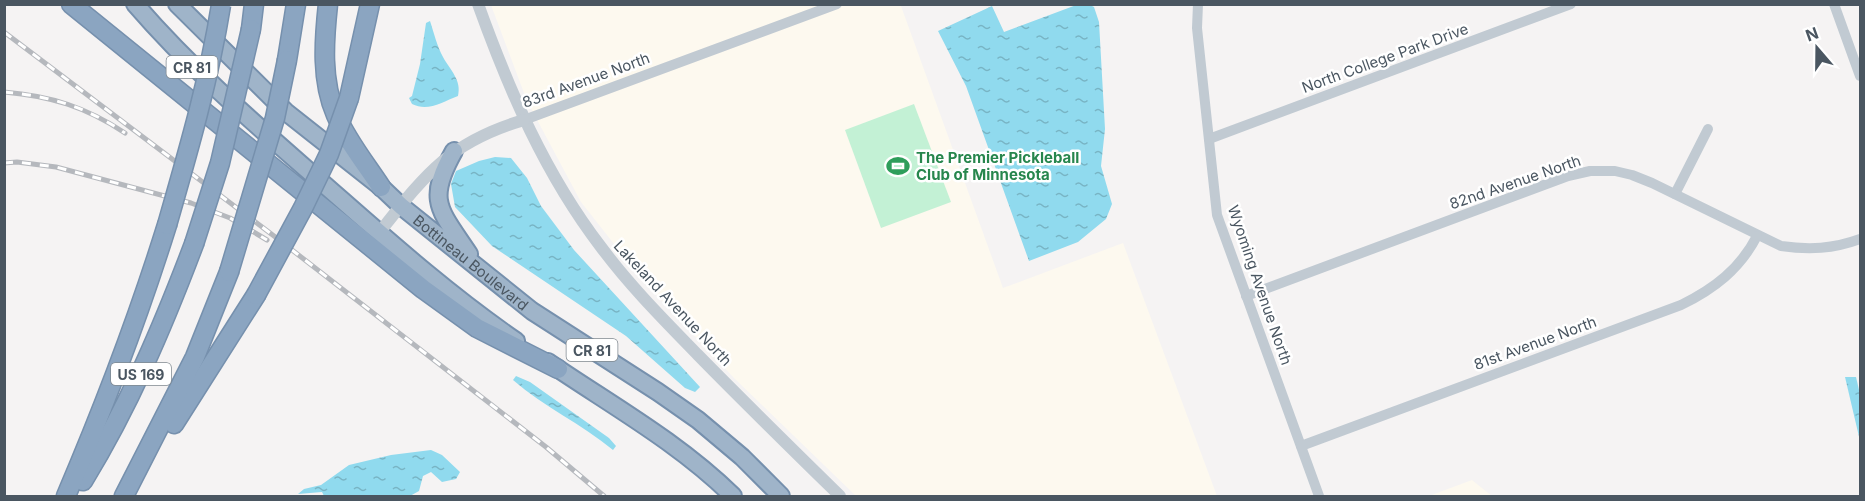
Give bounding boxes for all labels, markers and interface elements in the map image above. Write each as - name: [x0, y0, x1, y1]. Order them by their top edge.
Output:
- north arrow: [1787, 18, 1847, 78]
- street label: North College Park Drive: [1299, 19, 1471, 97]
- text: N: [1803, 22, 1821, 45]
- street label: 83rd Avenue North: [520, 48, 652, 112]
- road number: CR 81: [166, 56, 218, 78]
- place label: The Premier Pickleball Club of Minnesota: [916, 148, 1079, 184]
- street label: 82nd Avenue North: [1447, 151, 1583, 213]
- sports icon: The Premier Pickleball Club of Minnesota: [885, 153, 911, 179]
- street label: Wyoming Avenue North: [1224, 203, 1296, 367]
- street label: Bottineau Boulevard: [410, 210, 533, 314]
- street label: Lakeland Avenue North: [610, 236, 736, 370]
- street label: 81st Avenue North: [1471, 312, 1599, 374]
- road number: CR 81: [566, 339, 618, 361]
- road number: US 169: [111, 363, 171, 385]

